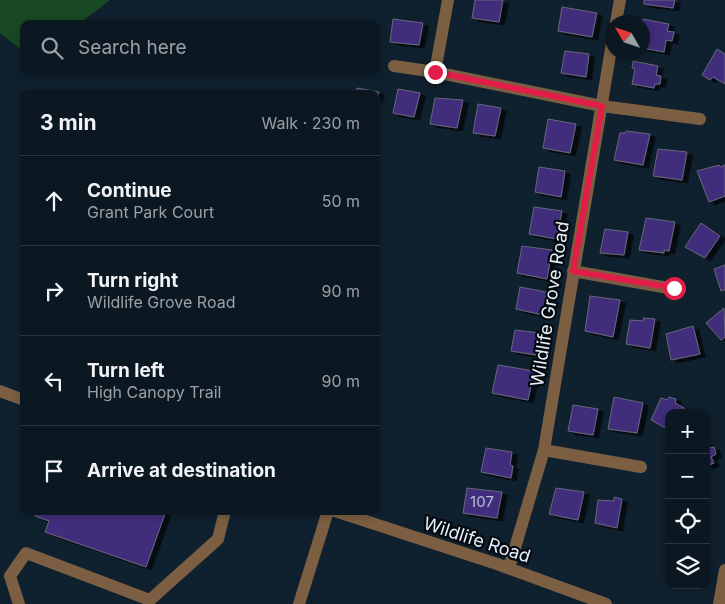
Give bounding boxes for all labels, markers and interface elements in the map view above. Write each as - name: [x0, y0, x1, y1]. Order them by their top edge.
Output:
- north arrow: [605, 15, 650, 60]
- search box: [20, 20, 380, 75]
- icon: search: [38, 34, 66, 62]
- text: Search here: [78, 36, 187, 59]
- route end: [424, 61, 447, 84]
- text: 3 min: [40, 110, 96, 135]
- text: Walk · 230 m: [262, 113, 360, 133]
- text: Continue: [87, 179, 172, 202]
- icon: ahead: [40, 187, 68, 215]
- text: 50 m: [322, 191, 360, 211]
- text: Grant Park Court: [87, 202, 214, 222]
- street label: Wildlife Grove Road: [526, 220, 573, 388]
- text: Turn right: [87, 269, 178, 292]
- icon: right: [40, 277, 68, 305]
- route start: [663, 277, 686, 300]
- text: 90 m: [321, 281, 360, 301]
- text: Wildlife Grove Road: [87, 292, 235, 312]
- text: Turn left: [87, 359, 165, 382]
- icon: left: [40, 367, 68, 395]
- text: 90 m: [321, 371, 360, 391]
- text: High Canopy Trail: [87, 382, 221, 402]
- map controls: [665, 409, 710, 589]
- button: +: [665, 409, 710, 454]
- button: −: [665, 454, 710, 499]
- icon: arrive: [40, 457, 68, 485]
- text: Arrive at destination: [87, 459, 276, 482]
- house number: 107: [470, 492, 494, 511]
- button: locate: [665, 499, 710, 544]
- street label: Wildlife Road: [421, 512, 533, 567]
- button: layers: [665, 544, 710, 589]

